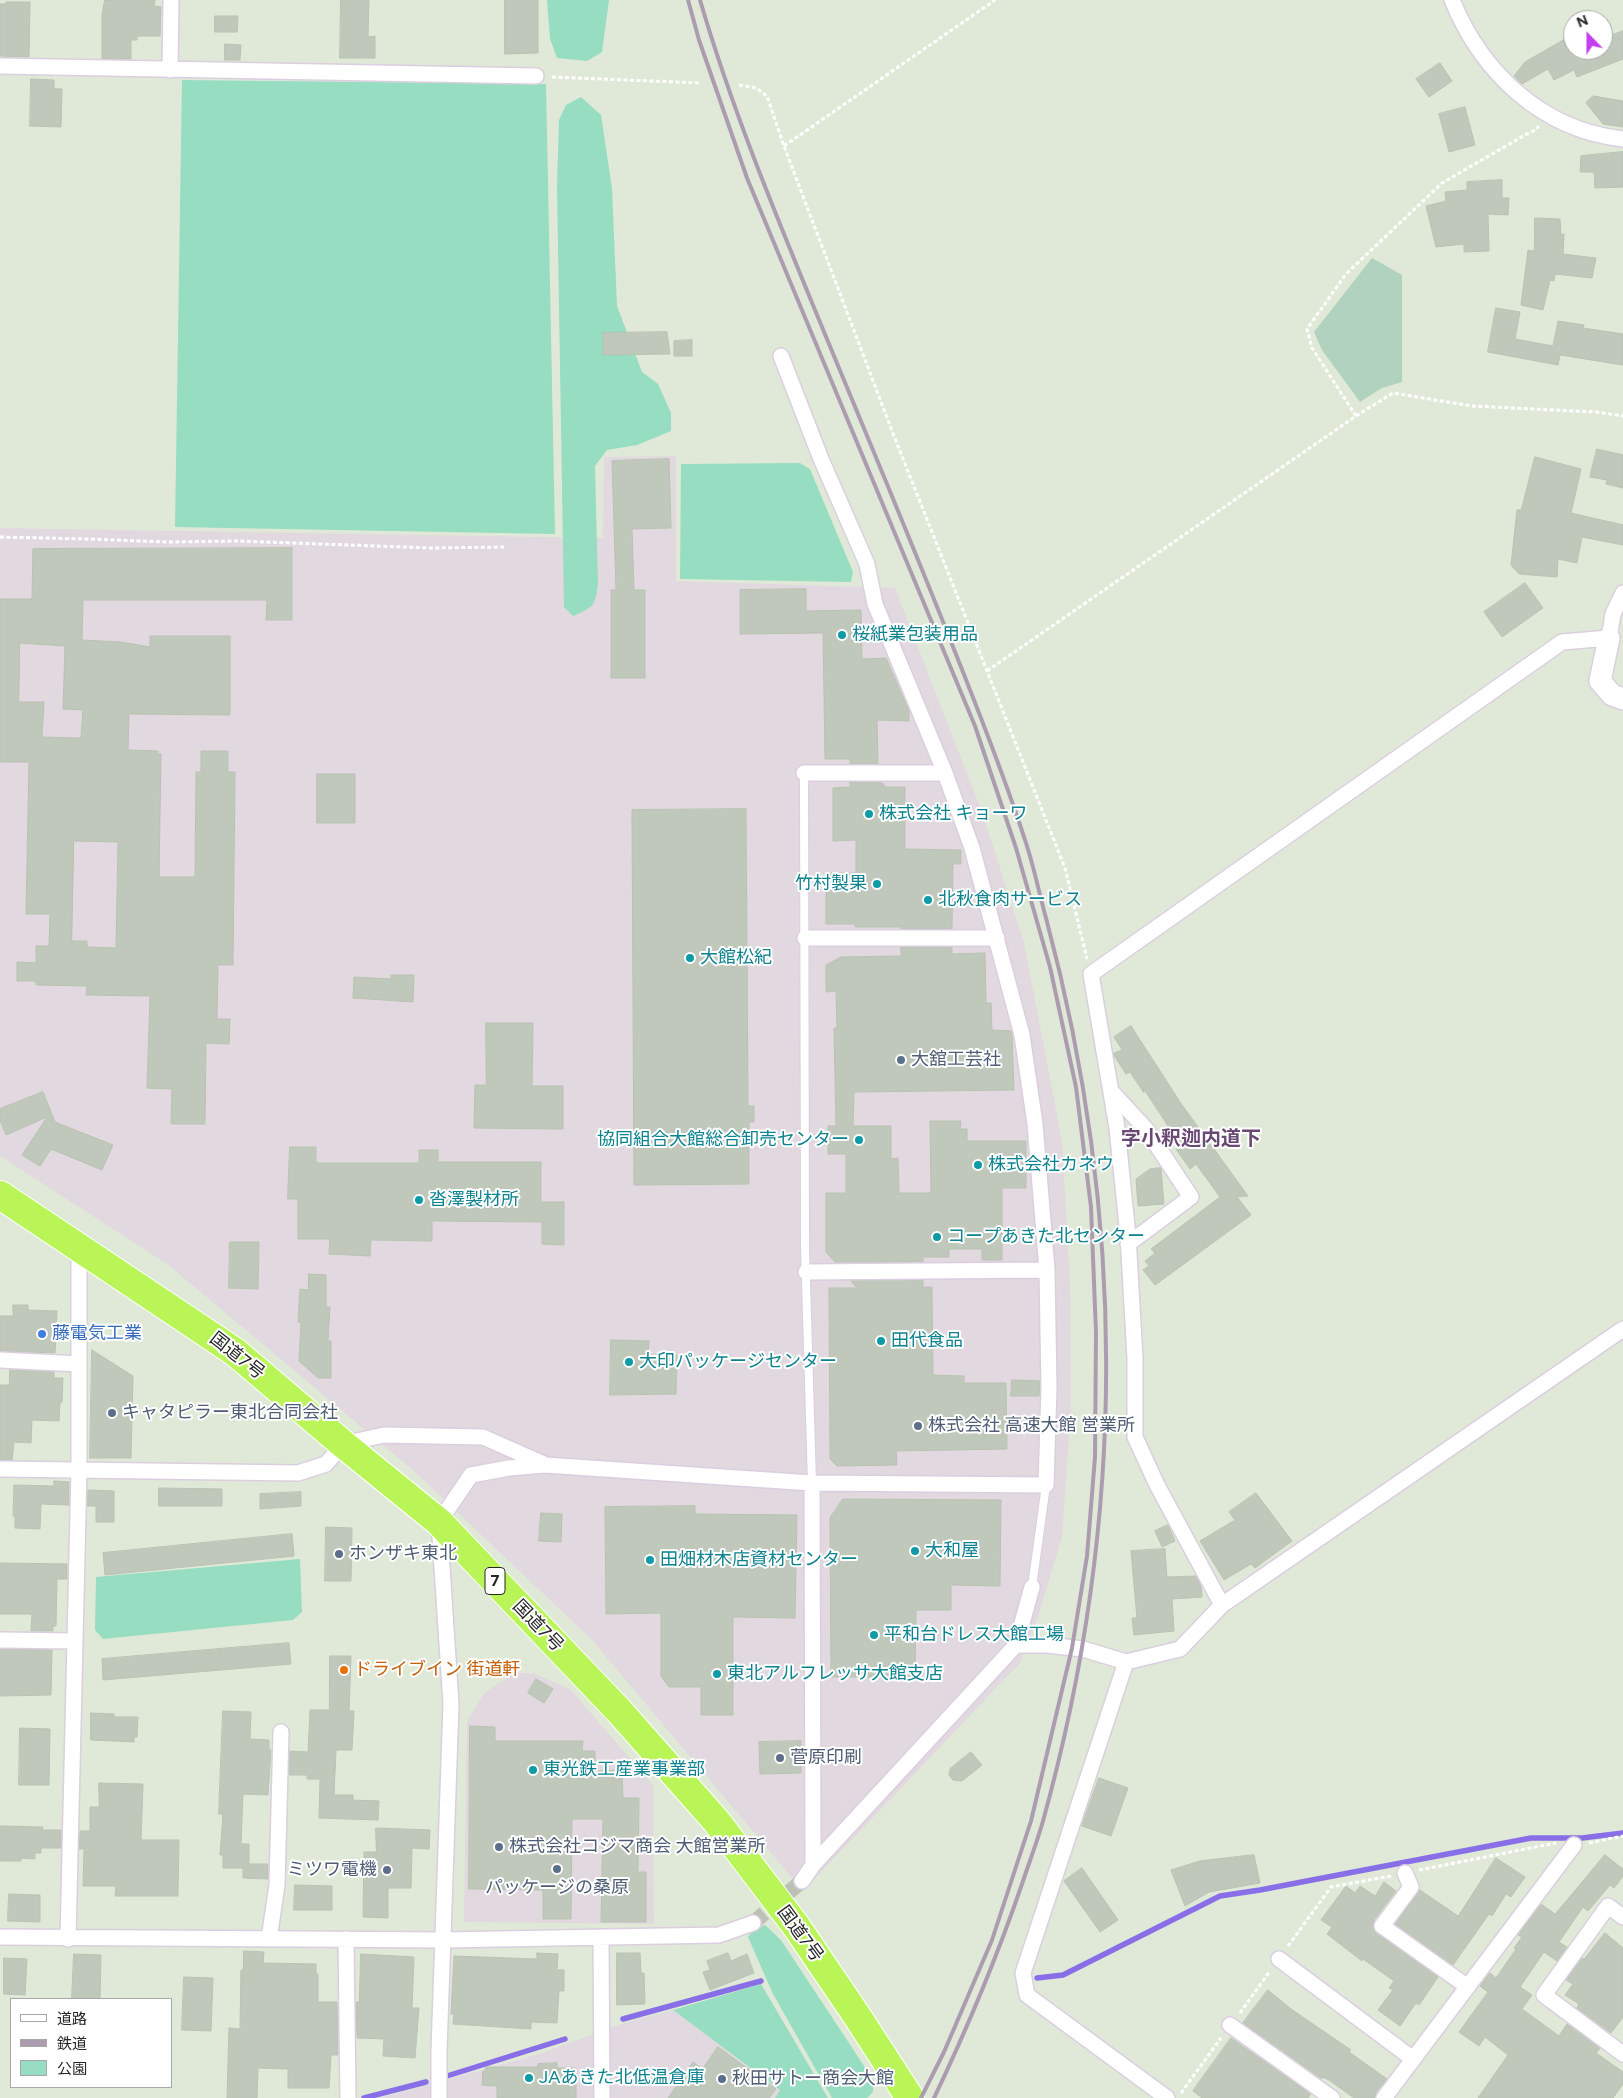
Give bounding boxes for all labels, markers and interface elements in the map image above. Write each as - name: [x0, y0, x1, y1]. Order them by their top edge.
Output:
- north arrow: [1563, 10, 1613, 60]
- text: N: [1574, 12, 1591, 31]
- place label: 桜紙業包装用品: [852, 624, 978, 646]
- marker: 桜紙業包装用品: [836, 629, 848, 641]
- place label: 株式会社 キョーワ: [879, 803, 1027, 825]
- marker: 株式会社 キョーワ: [863, 808, 875, 820]
- place label: 竹村製果: [795, 873, 867, 895]
- marker: 竹村製果: [871, 878, 883, 890]
- place label: 北秋食肉サービス: [938, 889, 1082, 911]
- marker: 北秋食肉サービス: [922, 894, 934, 906]
- place label: 大館松紀: [700, 947, 772, 969]
- marker: 大館松紀: [684, 952, 696, 964]
- place label: 大舘工芸社: [911, 1049, 1001, 1071]
- marker: 大舘工芸社: [895, 1054, 907, 1066]
- district label: 字小釈迦内道下: [1121, 1127, 1261, 1151]
- place label: 協同組合大館総合卸売センター: [597, 1129, 849, 1151]
- marker: 協同組合大館総合卸売センター: [853, 1134, 865, 1146]
- place label: 株式会社カネウ: [988, 1154, 1114, 1176]
- marker: 株式会社カネウ: [972, 1159, 984, 1171]
- place label: 沓澤製材所: [429, 1189, 519, 1211]
- marker: 沓澤製材所: [413, 1194, 425, 1206]
- place label: コープあきた北センター: [947, 1226, 1145, 1248]
- marker: コープあきた北センター: [931, 1231, 943, 1243]
- place label: 藤電気工業: [52, 1323, 142, 1345]
- marker: 藤電気工業: [36, 1328, 48, 1340]
- street label: 国道7号: [205, 1328, 269, 1384]
- place label: 田代食品: [891, 1330, 963, 1352]
- marker: 田代食品: [875, 1335, 887, 1347]
- place label: 大印パッケージセンター: [639, 1351, 837, 1373]
- marker: 大印パッケージセンター: [623, 1356, 635, 1368]
- place label: キャタピラー東北合同会社: [122, 1402, 338, 1424]
- marker: キャタピラー東北合同会社: [106, 1407, 118, 1419]
- place label: 株式会社 高速大館 営業所: [928, 1415, 1135, 1437]
- marker: 株式会社 高速大館 営業所: [912, 1420, 924, 1432]
- place label: 大和屋: [925, 1540, 979, 1562]
- place label: ホンザキ東北: [349, 1543, 457, 1565]
- marker: 大和屋: [909, 1545, 921, 1557]
- marker: ホンザキ東北: [333, 1548, 345, 1560]
- place label: 田畑材木店資材センター: [660, 1549, 858, 1571]
- marker: 田畑材木店資材センター: [644, 1554, 656, 1566]
- road number: 7: [485, 1568, 505, 1594]
- street label: 国道7号: [508, 1596, 568, 1656]
- place label: 平和台ドレス大館工場: [884, 1624, 1064, 1646]
- marker: 平和台ドレス大館工場: [868, 1629, 880, 1641]
- place label: ドライブイン 街道軒: [354, 1659, 520, 1681]
- place label: 東北アルフレッサ大館支店: [727, 1663, 943, 1685]
- marker: ドライブイン 街道軒: [338, 1664, 350, 1676]
- marker: 東北アルフレッサ大館支店: [711, 1668, 723, 1680]
- place label: 菅原印刷: [790, 1747, 862, 1769]
- marker: 菅原印刷: [774, 1752, 786, 1764]
- place label: 東光鉄工産業事業部: [543, 1759, 705, 1781]
- marker: 東光鉄工産業事業部: [527, 1764, 539, 1776]
- place label: 株式会社コジマ商会 大館営業所: [509, 1836, 765, 1858]
- marker: 株式会社コジマ商会 大館営業所: [493, 1841, 505, 1853]
- place label: ミツワ電機: [287, 1859, 377, 1881]
- marker: パッケージの桑原: [551, 1863, 563, 1875]
- marker: ミツワ電機: [381, 1864, 393, 1876]
- place label: パッケージの桑原: [485, 1877, 629, 1899]
- street label: 国道7号: [773, 1902, 827, 1966]
- legend: [10, 1998, 172, 2088]
- text: 道路: [57, 2010, 87, 2028]
- text: 鉄道: [57, 2035, 87, 2053]
- text: 公園: [57, 2060, 87, 2078]
- place label: JAあきた北低温倉庫: [539, 2067, 704, 2089]
- place label: 秋田サトー商会大館: [732, 2068, 894, 2090]
- marker: JAあきた北低温倉庫: [523, 2072, 535, 2084]
- marker: 秋田サトー商会大館: [716, 2073, 728, 2085]

